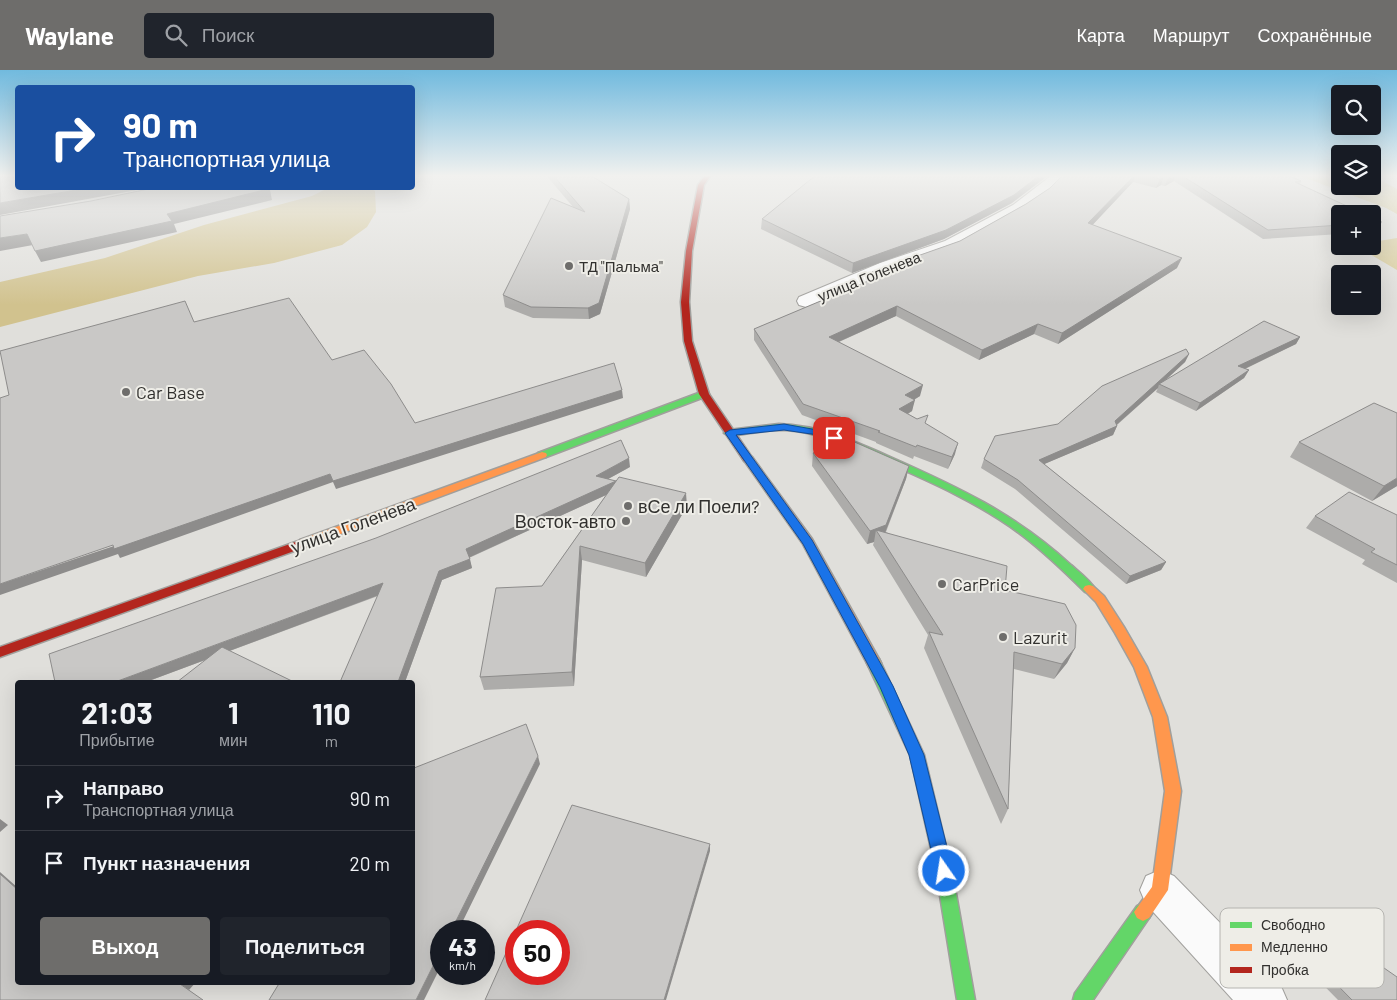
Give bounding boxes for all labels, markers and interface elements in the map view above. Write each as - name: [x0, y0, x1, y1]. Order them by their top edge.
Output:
- search box: [144, 13, 494, 58]
- text: Waylane: [25, 21, 114, 50]
- icon: search: [162, 21, 190, 49]
- text: Поиск: [202, 23, 254, 46]
- text: Карта: [1077, 24, 1125, 46]
- text: Маршрут: [1153, 24, 1229, 46]
- text: Сохранённые: [1257, 24, 1372, 46]
- map controls: [1331, 85, 1381, 315]
- button: search: [1331, 85, 1381, 135]
- text: 90 m: [123, 103, 198, 145]
- icon: right: [40, 105, 105, 170]
- text: Транспортная улица: [123, 145, 330, 171]
- button: layers: [1331, 145, 1381, 195]
- button: +: [1331, 205, 1381, 255]
- street label: улица Голенева: [815, 247, 924, 305]
- place label: ТД "Пальма": [579, 257, 663, 275]
- marker: ТД "Пальма": [563, 260, 575, 272]
- button: −: [1331, 265, 1381, 315]
- place label: Car Base: [136, 381, 205, 403]
- marker: Car Base: [120, 386, 132, 398]
- pin: [813, 417, 855, 459]
- icon: arrive: [820, 424, 848, 452]
- street label: улица Голенева: [288, 492, 419, 558]
- place label: вСе ли Поели?: [638, 495, 760, 517]
- marker: вСе ли Поели?: [622, 500, 634, 512]
- place label: Восток-авто: [515, 510, 616, 532]
- marker: Восток-авто: [620, 515, 632, 527]
- place label: CarPrice: [952, 573, 1019, 595]
- marker: CarPrice: [936, 578, 948, 590]
- place label: Lazurit: [1013, 626, 1068, 648]
- marker: Lazurit: [997, 631, 1009, 643]
- text: 21:03: [81, 694, 153, 730]
- text: 1: [228, 694, 239, 730]
- text: 110: [312, 695, 351, 731]
- text: Прибытие: [79, 730, 155, 749]
- text: мин: [219, 730, 248, 749]
- text: m: [325, 731, 338, 750]
- text: Направо: [83, 776, 164, 799]
- icon: right: [40, 784, 68, 812]
- text: 90 m: [350, 787, 390, 810]
- text: Транспортная улица: [83, 800, 234, 819]
- position arrow: [917, 844, 969, 896]
- icon: arrive: [40, 849, 68, 877]
- text: Пункт назначения: [83, 851, 250, 874]
- text: 20 m: [350, 852, 390, 875]
- legend: [1220, 908, 1384, 988]
- text: Свободно: [1261, 916, 1326, 933]
- button: Выход: [40, 917, 210, 975]
- button: Поделиться: [220, 917, 390, 975]
- speed limit sign: 50: [505, 920, 570, 985]
- text: 43: [448, 931, 477, 961]
- text: Медленно: [1261, 938, 1328, 955]
- text: km/h: [449, 958, 476, 972]
- text: Пробка: [1261, 961, 1309, 978]

